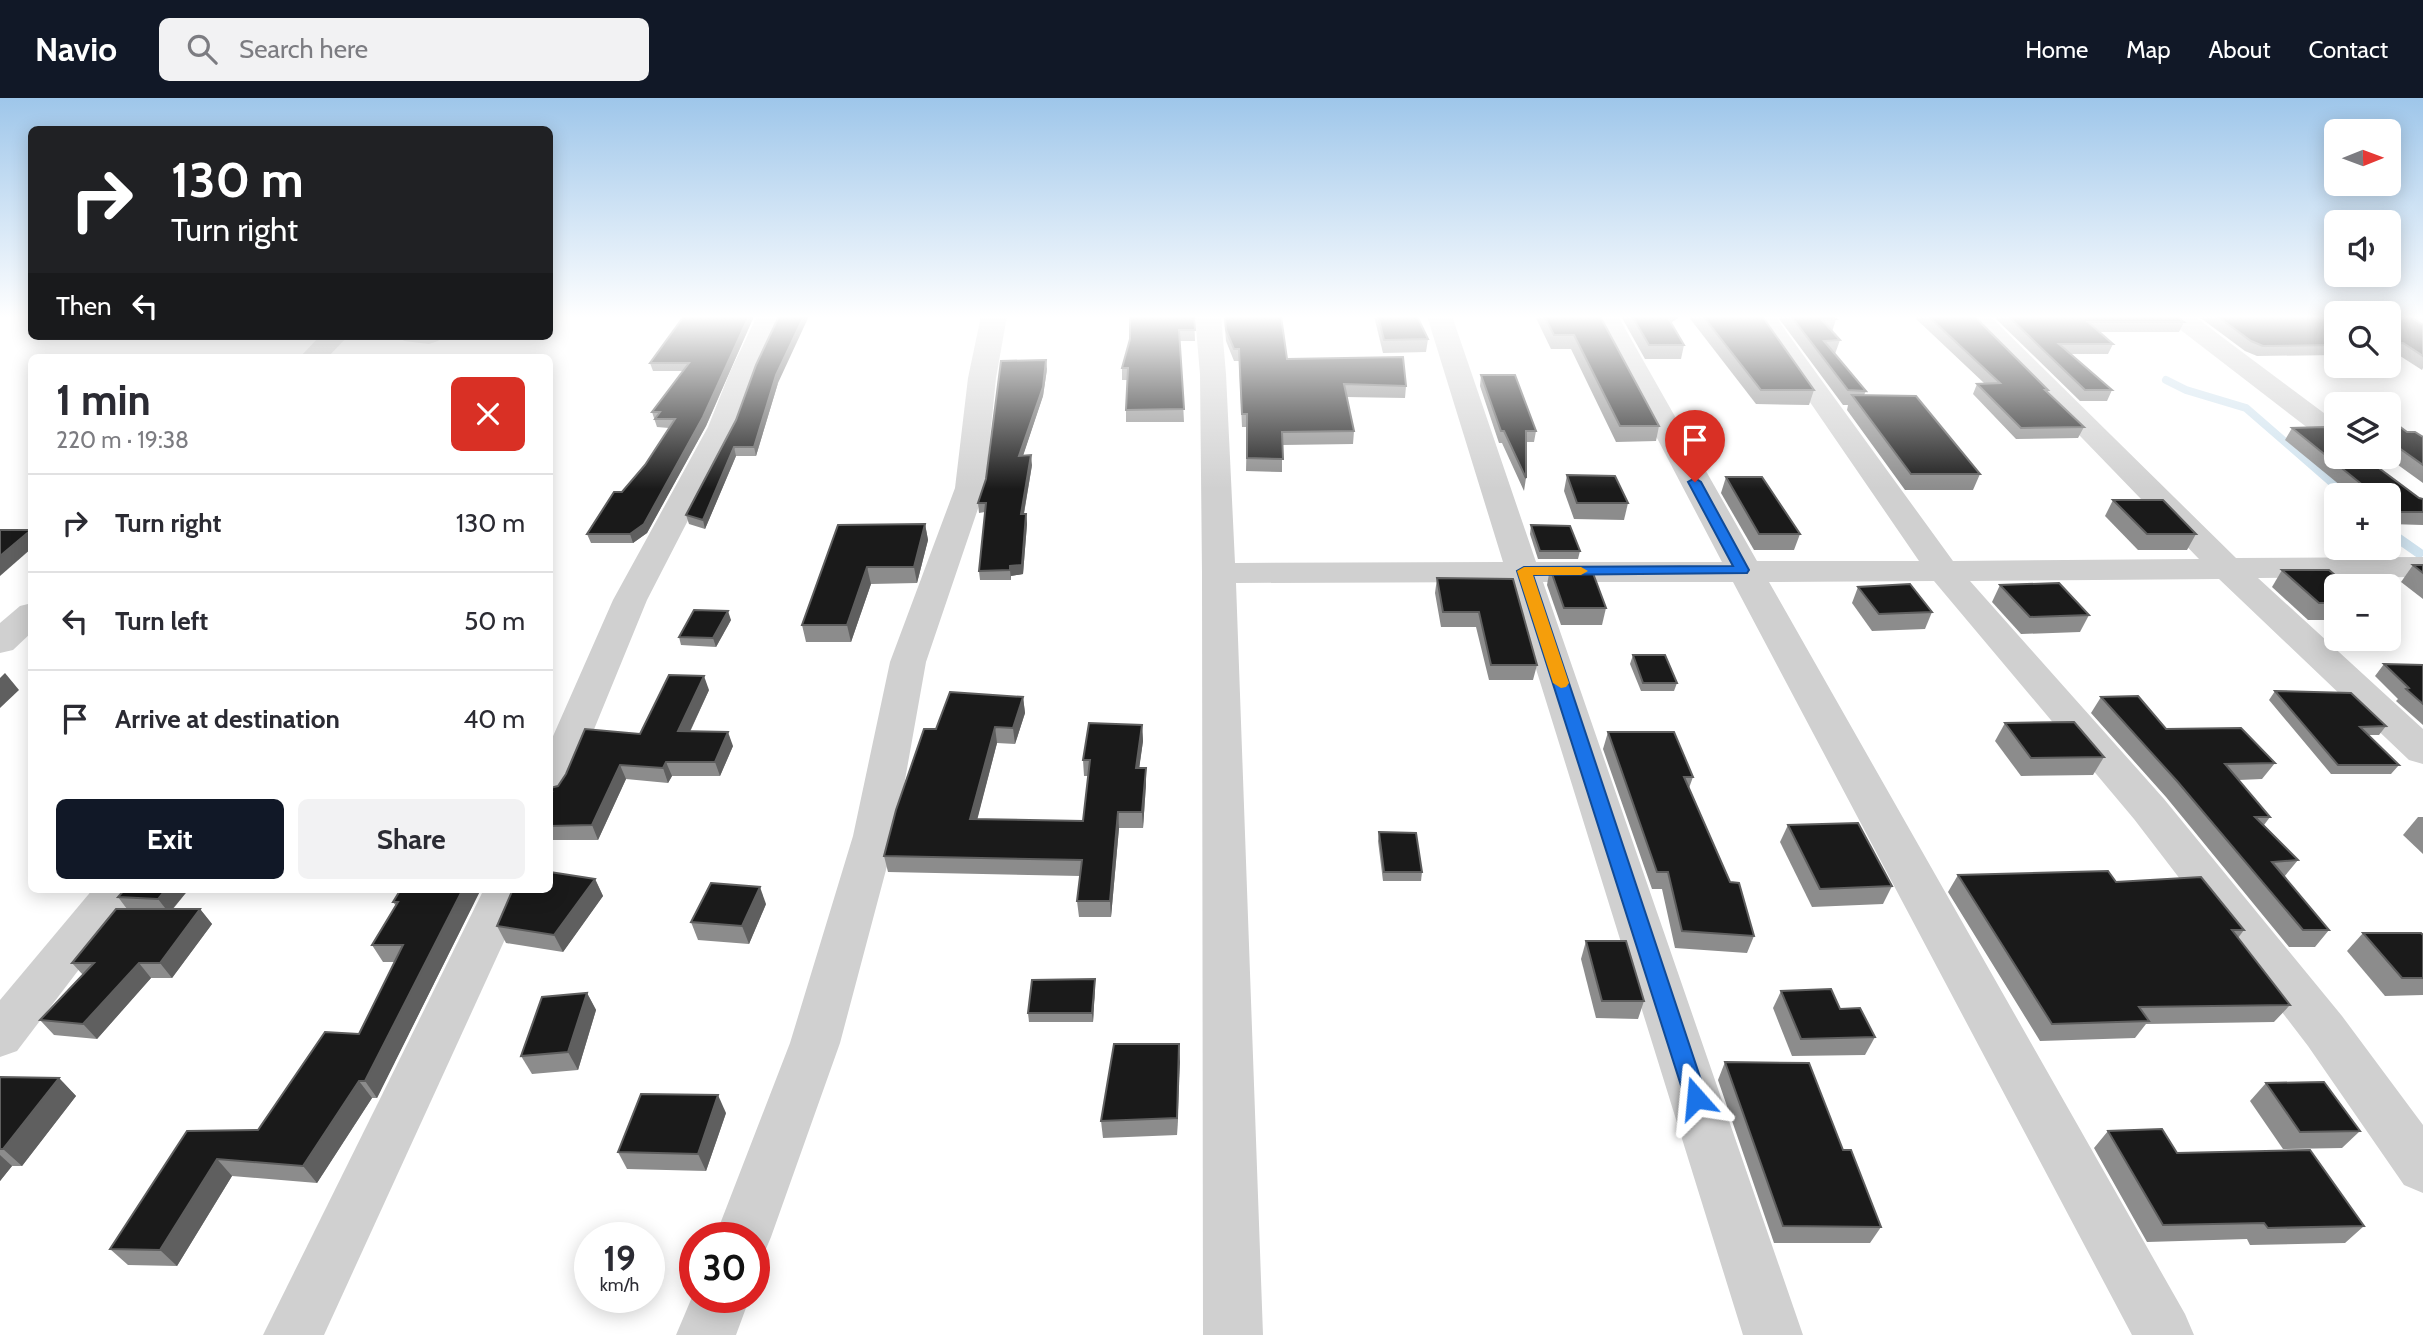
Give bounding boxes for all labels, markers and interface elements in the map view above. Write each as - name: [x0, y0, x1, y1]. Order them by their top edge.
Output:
- search box: [159, 18, 649, 81]
- text: Navio: [35, 29, 117, 69]
- icon: search: [183, 30, 221, 68]
- text: Search here: [239, 33, 368, 65]
- text: Home: [2025, 35, 2088, 64]
- text: Map: [2126, 35, 2171, 64]
- text: About: [2209, 35, 2271, 64]
- text: Contact: [2309, 35, 2388, 64]
- north arrow: [2324, 119, 2401, 196]
- map controls: [2324, 119, 2401, 651]
- text: 130 m: [171, 150, 304, 209]
- icon: right: [56, 154, 147, 245]
- text: Turn right: [171, 210, 298, 249]
- button: sound: [2324, 210, 2401, 287]
- icon: left: [126, 287, 164, 325]
- text: Then: [56, 290, 112, 322]
- button: search: [2324, 301, 2401, 378]
- text: 1 min: [56, 374, 151, 426]
- button: close: [451, 377, 525, 451]
- button: layers: [2324, 392, 2401, 469]
- pin: [1665, 410, 1725, 482]
- icon: arrive: [1676, 421, 1714, 459]
- text: 220 m · 19:38: [56, 426, 189, 454]
- button: +: [2324, 483, 2401, 560]
- icon: right: [56, 504, 94, 542]
- text: Turn right: [115, 507, 221, 539]
- text: 130 m: [456, 507, 525, 539]
- button: −: [2324, 574, 2401, 651]
- icon: left: [56, 602, 94, 640]
- text: Turn left: [115, 605, 208, 637]
- text: 50 m: [464, 605, 525, 637]
- icon: arrive: [56, 700, 94, 738]
- text: Arrive at destination: [115, 703, 340, 735]
- text: 40 m: [463, 703, 525, 735]
- button: Exit: [56, 799, 284, 879]
- button: Share: [298, 799, 525, 879]
- position arrow: [1659, 1061, 1733, 1135]
- speed limit sign: 30: [679, 1222, 770, 1313]
- text: 19: [603, 1237, 636, 1280]
- text: km/h: [600, 1274, 639, 1296]

